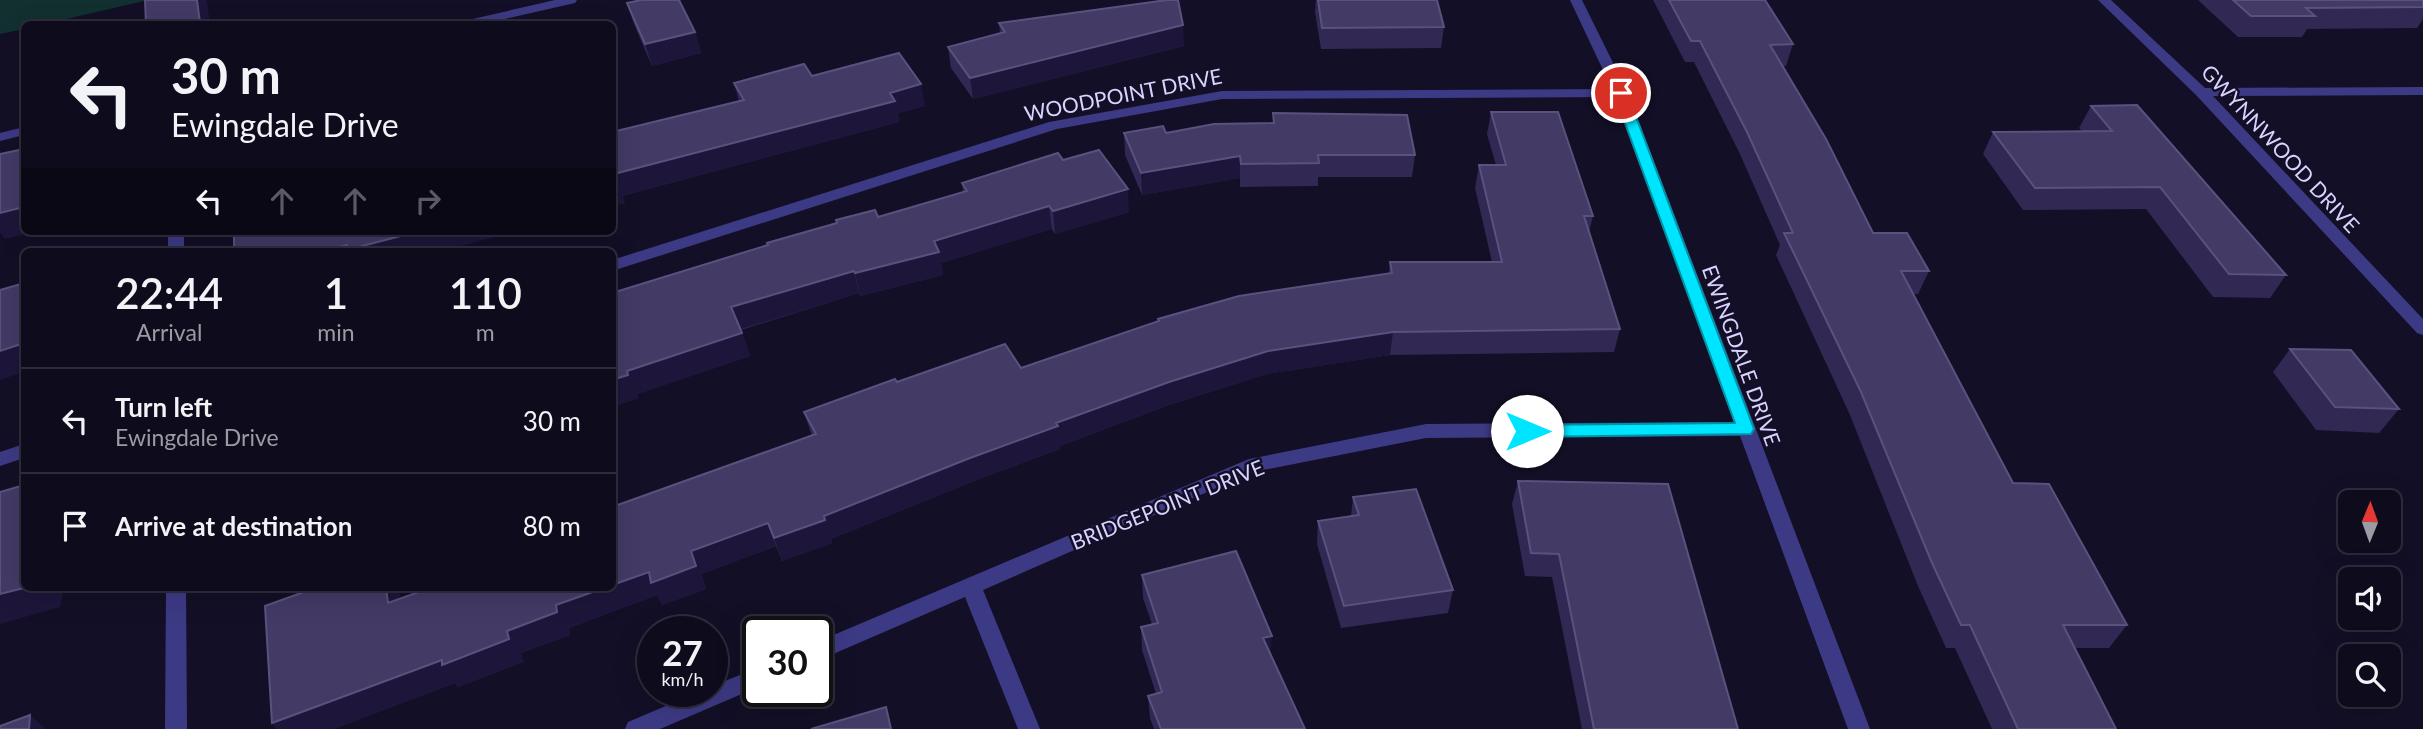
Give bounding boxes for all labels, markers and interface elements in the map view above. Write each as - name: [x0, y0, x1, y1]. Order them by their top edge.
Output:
- text: 30 m: [171, 46, 281, 104]
- icon: left: [56, 49, 147, 140]
- street label: GWYNNWOOD DRIVE: [2197, 59, 2365, 237]
- street label: WOODPOINT DRIVE: [1022, 63, 1224, 125]
- pin: [1591, 63, 1651, 123]
- icon: arrive: [1602, 74, 1640, 112]
- text: Ewingdale Drive: [171, 105, 399, 144]
- icon: left: [190, 182, 228, 220]
- icon: ahead: [263, 182, 301, 220]
- icon: ahead: [336, 182, 374, 220]
- icon: right: [409, 182, 447, 220]
- street label: EWINGDALE DRIVE: [1698, 261, 1786, 449]
- text: 22:44: [115, 268, 223, 318]
- text: 1: [324, 268, 348, 318]
- text: 110: [449, 268, 522, 318]
- text: Arrival: [136, 318, 202, 346]
- text: min: [317, 318, 355, 346]
- text: m: [476, 318, 495, 346]
- text: Turn left: [115, 391, 212, 423]
- position arrow: [1490, 394, 1564, 468]
- icon: left: [56, 402, 94, 440]
- text: 30 m: [523, 405, 581, 437]
- text: Ewingdale Drive: [115, 423, 279, 451]
- street label: BRIDGEPOINT DRIVE: [1067, 454, 1267, 554]
- north arrow: [2338, 490, 2401, 553]
- map controls: [2338, 490, 2401, 707]
- icon: arrive: [56, 507, 94, 545]
- text: Arrive at destination: [115, 510, 352, 542]
- text: 80 m: [523, 510, 581, 542]
- button: sound: [2338, 567, 2401, 630]
- speed limit sign: 30: [742, 616, 833, 707]
- text: 27: [662, 631, 703, 673]
- button: search: [2338, 644, 2401, 707]
- text: km/h: [661, 668, 704, 690]

